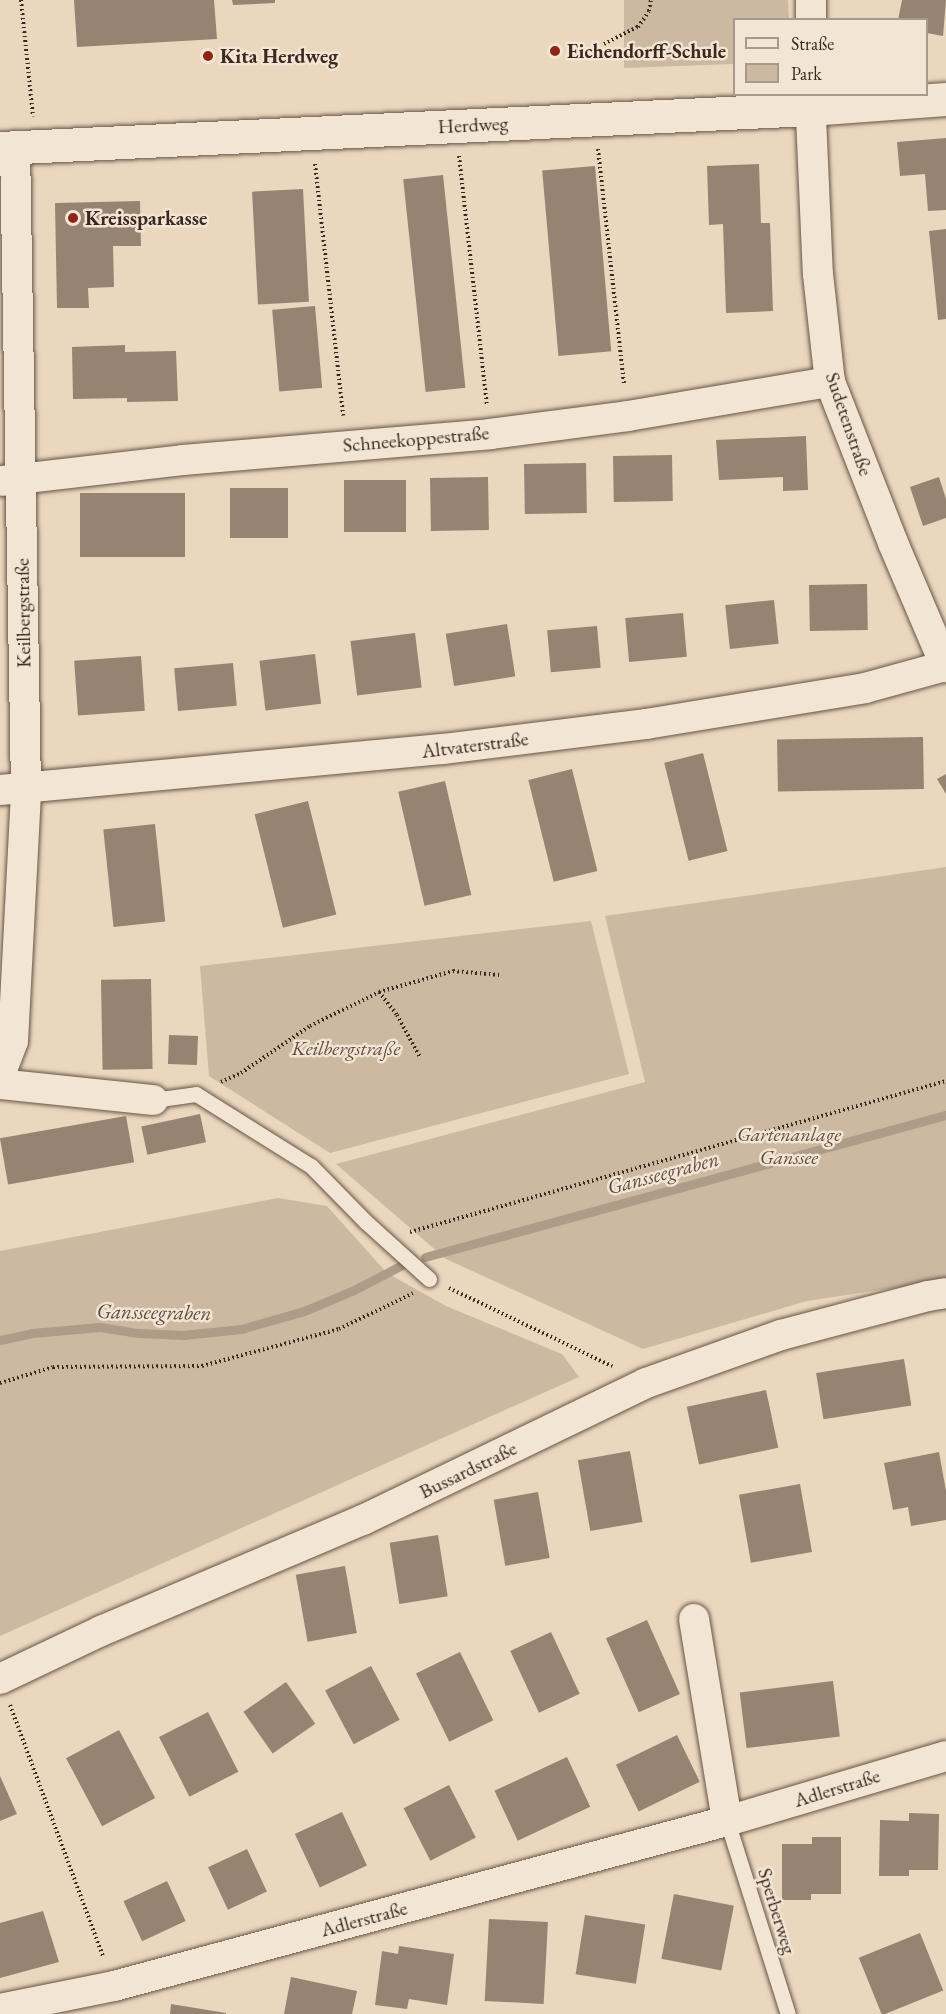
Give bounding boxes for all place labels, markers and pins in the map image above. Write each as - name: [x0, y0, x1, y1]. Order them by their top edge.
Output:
- place label: Eichendorff-Schule: [567, 39, 726, 63]
- place label: Kita Herdweg: [220, 44, 338, 68]
- marker: Eichendorff-Schule: [548, 44, 562, 58]
- marker: Kita Herdweg: [201, 49, 215, 63]
- place label: Kreissparkasse: [85, 206, 207, 230]
- marker: Kreissparkasse: [66, 211, 80, 225]

